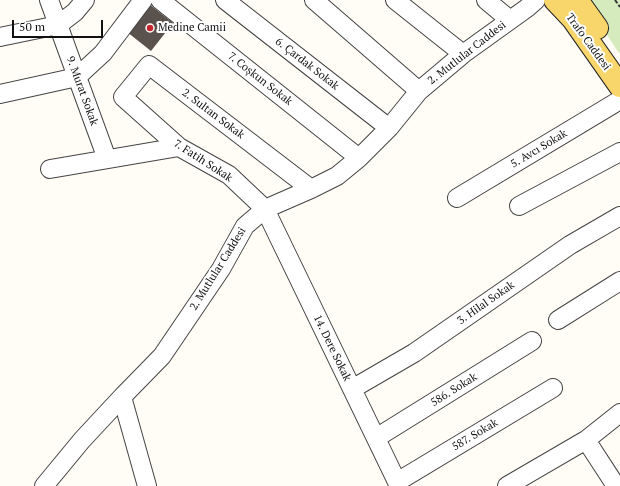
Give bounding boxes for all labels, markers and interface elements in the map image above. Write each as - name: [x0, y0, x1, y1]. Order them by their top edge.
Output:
- street label: Trafo Caddesi: [563, 11, 613, 73]
- scale bar: [14, 12, 105, 38]
- street label: 2. Mutlular Caddesi: [425, 18, 509, 88]
- text: 50 m: [19, 19, 45, 34]
- place label: Medine Camii: [158, 21, 226, 35]
- marker: Medine Camii: [145, 23, 155, 33]
- street label: 6. Çardak Sokak: [272, 35, 342, 93]
- street label: 7. Coşkun Sokak: [225, 50, 295, 108]
- street label: 9. Murat Sokak: [63, 55, 101, 127]
- street label: 2. Sultan Sokak: [179, 86, 247, 142]
- street label: 5. Avcı Sokak: [508, 127, 570, 171]
- street label: 7. Fatih Sokak: [171, 137, 235, 185]
- street label: 2. Mutlular Caddesi: [187, 225, 249, 313]
- street label: 3. Hilal Sokak: [455, 278, 517, 328]
- street label: 14. Dere Sokak: [310, 313, 354, 383]
- street label: 586. Sokak: [428, 371, 480, 409]
- street label: 587. Sokak: [450, 416, 500, 454]

